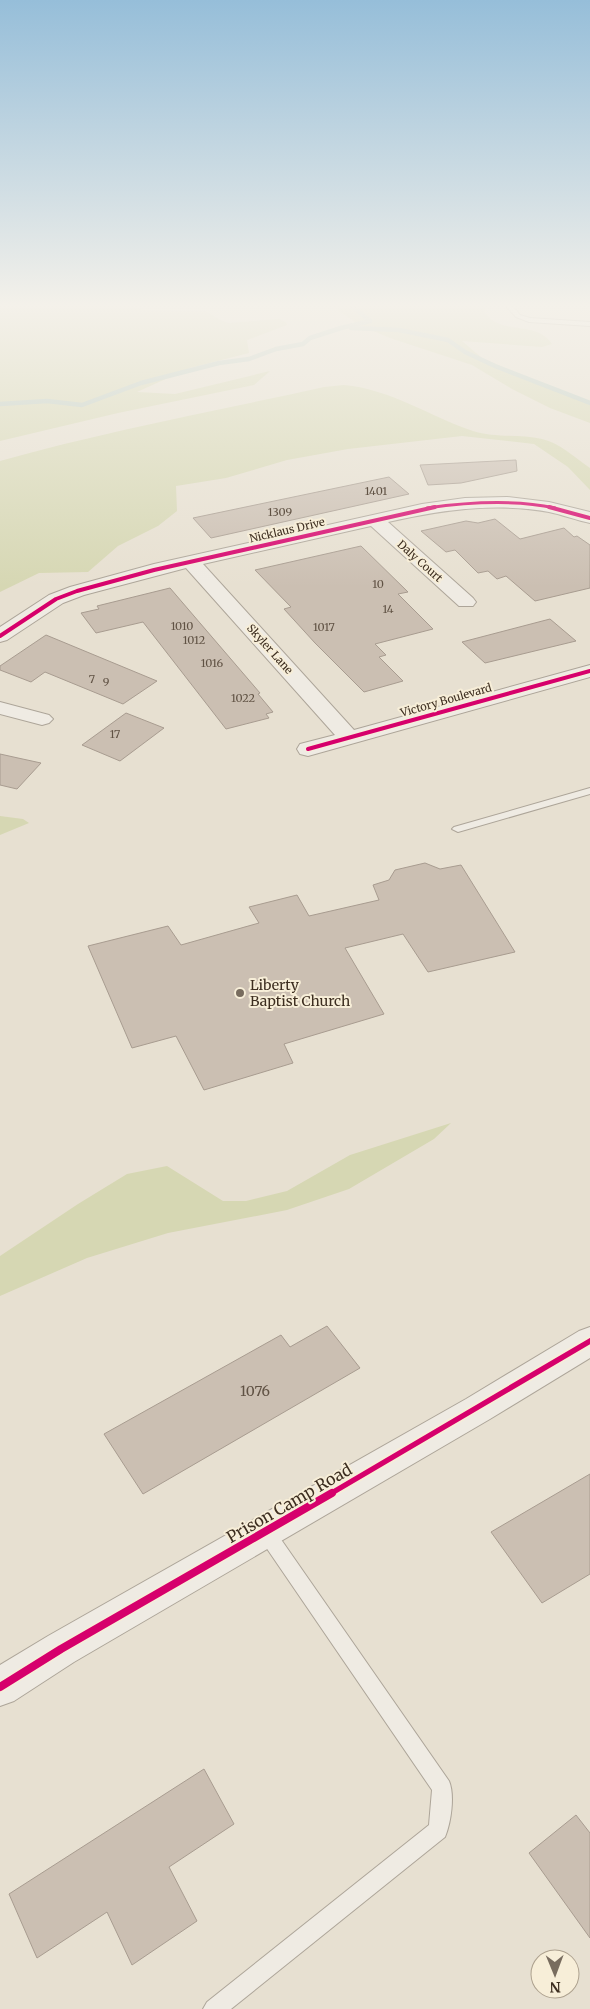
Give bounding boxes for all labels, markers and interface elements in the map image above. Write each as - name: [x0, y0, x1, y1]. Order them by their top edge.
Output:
- house number: 1401: [365, 484, 387, 498]
- house number: 1309: [268, 505, 293, 519]
- street label: Nicklaus Drive: [248, 514, 326, 545]
- street label: Daly Court: [394, 537, 446, 585]
- house number: 10: [372, 577, 384, 591]
- house number: 14: [382, 602, 394, 616]
- house number: 1010: [171, 619, 193, 633]
- house number: 1017: [313, 620, 335, 634]
- street label: Skyler Lane: [244, 621, 296, 677]
- house number: 1012: [183, 633, 205, 647]
- house number: 1016: [201, 656, 224, 670]
- house number: 7: [89, 672, 95, 686]
- house number: 9: [103, 675, 110, 689]
- street label: Victory Boulevard: [398, 680, 494, 720]
- house number: 1022: [231, 691, 255, 705]
- house number: 17: [110, 727, 120, 741]
- place label: Liberty Baptist Church: [250, 976, 350, 1010]
- marker: Liberty Baptist Church: [234, 987, 246, 999]
- house number: 1076: [240, 1382, 270, 1400]
- street label: Prison Camp Road: [223, 1459, 356, 1547]
- north arrow: [530, 1949, 580, 1999]
- text: N: [550, 1978, 561, 1996]

